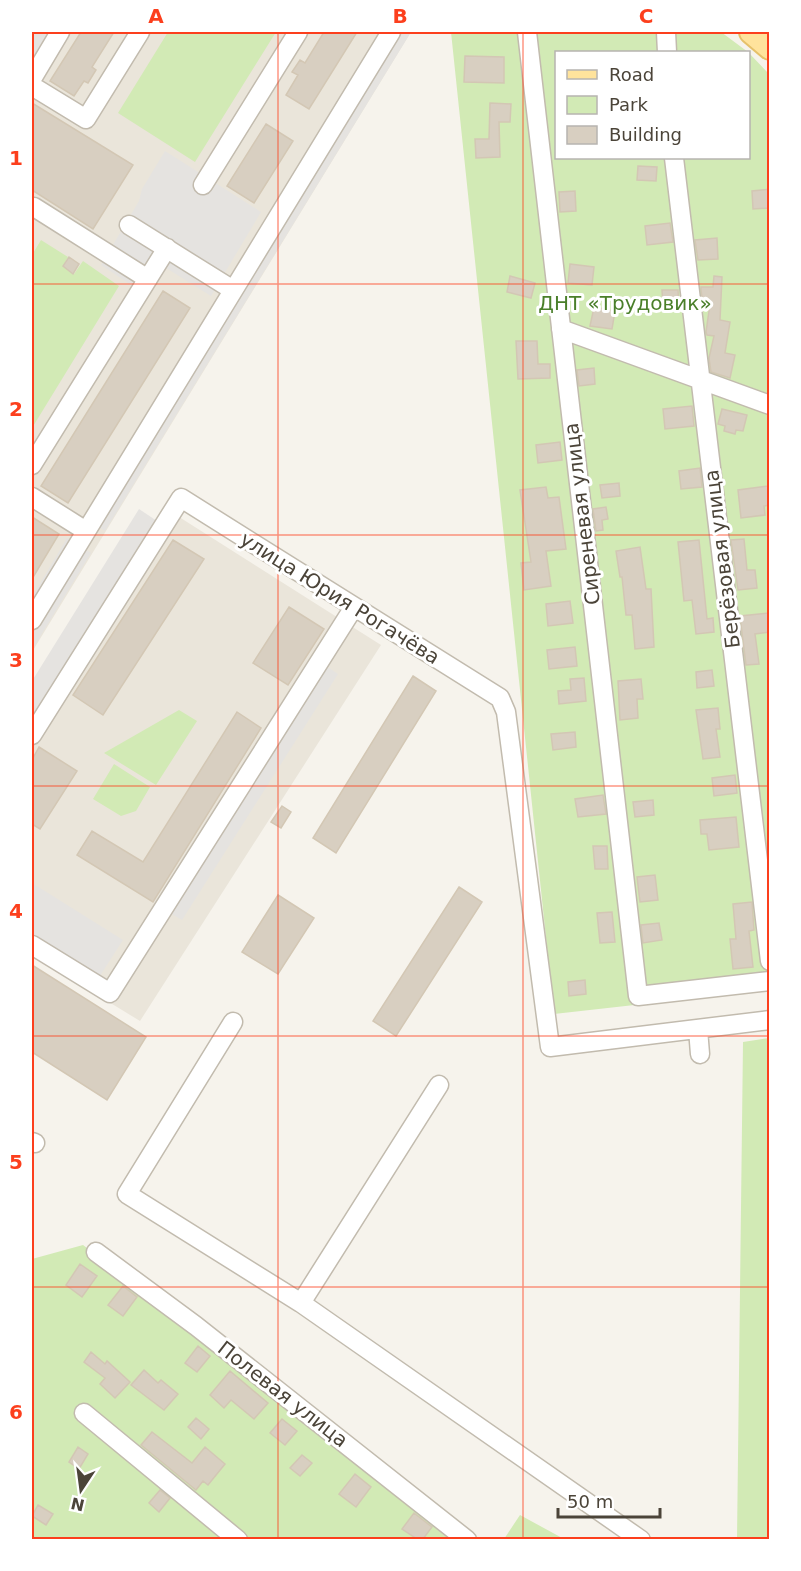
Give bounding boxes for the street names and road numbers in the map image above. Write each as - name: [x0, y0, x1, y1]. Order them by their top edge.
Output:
- street label: Сиреневая улица: [559, 422, 605, 606]
- street label: Берёзовая улица: [699, 468, 745, 650]
- street label: улица Юрия Рогачёва: [236, 527, 444, 669]
- street label: Полевая улица: [213, 1336, 353, 1452]

